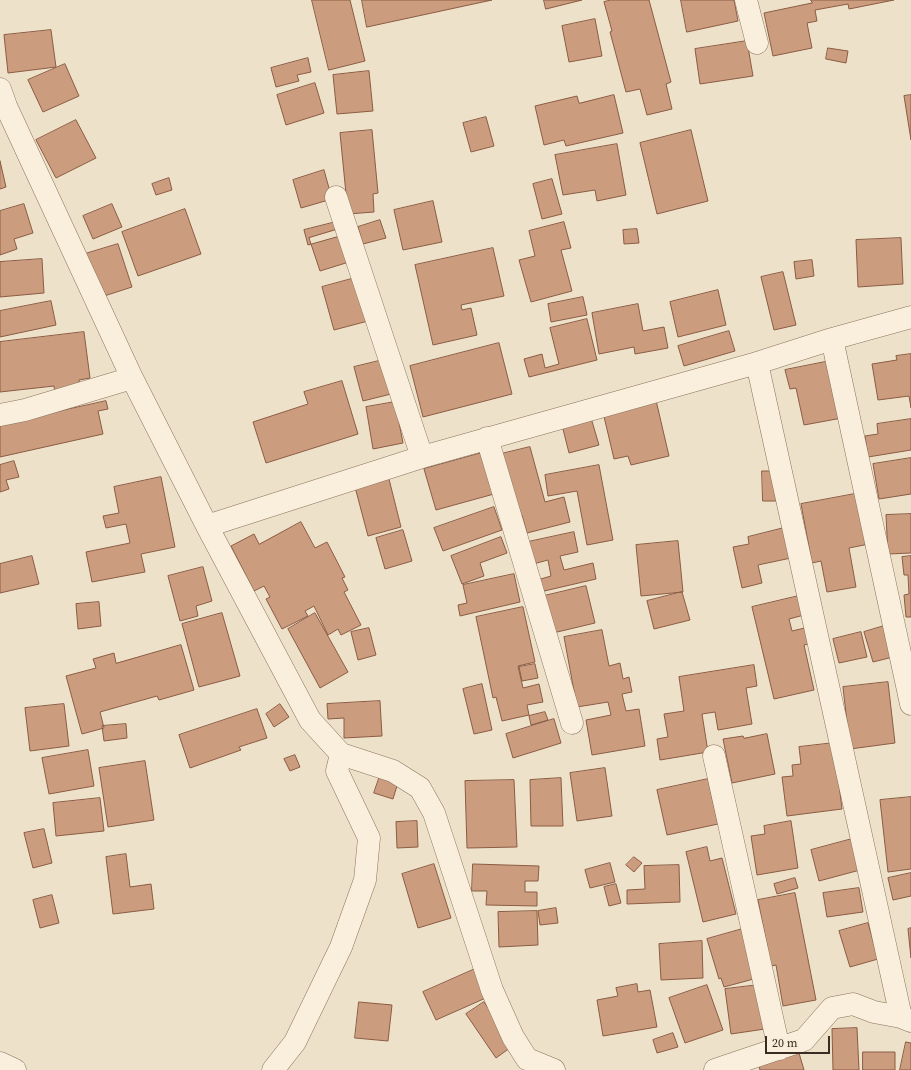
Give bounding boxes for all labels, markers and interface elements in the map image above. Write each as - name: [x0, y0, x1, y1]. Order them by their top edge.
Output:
- scale bar: [767, 1028, 832, 1054]
- text: 20 m: [772, 1035, 798, 1051]

